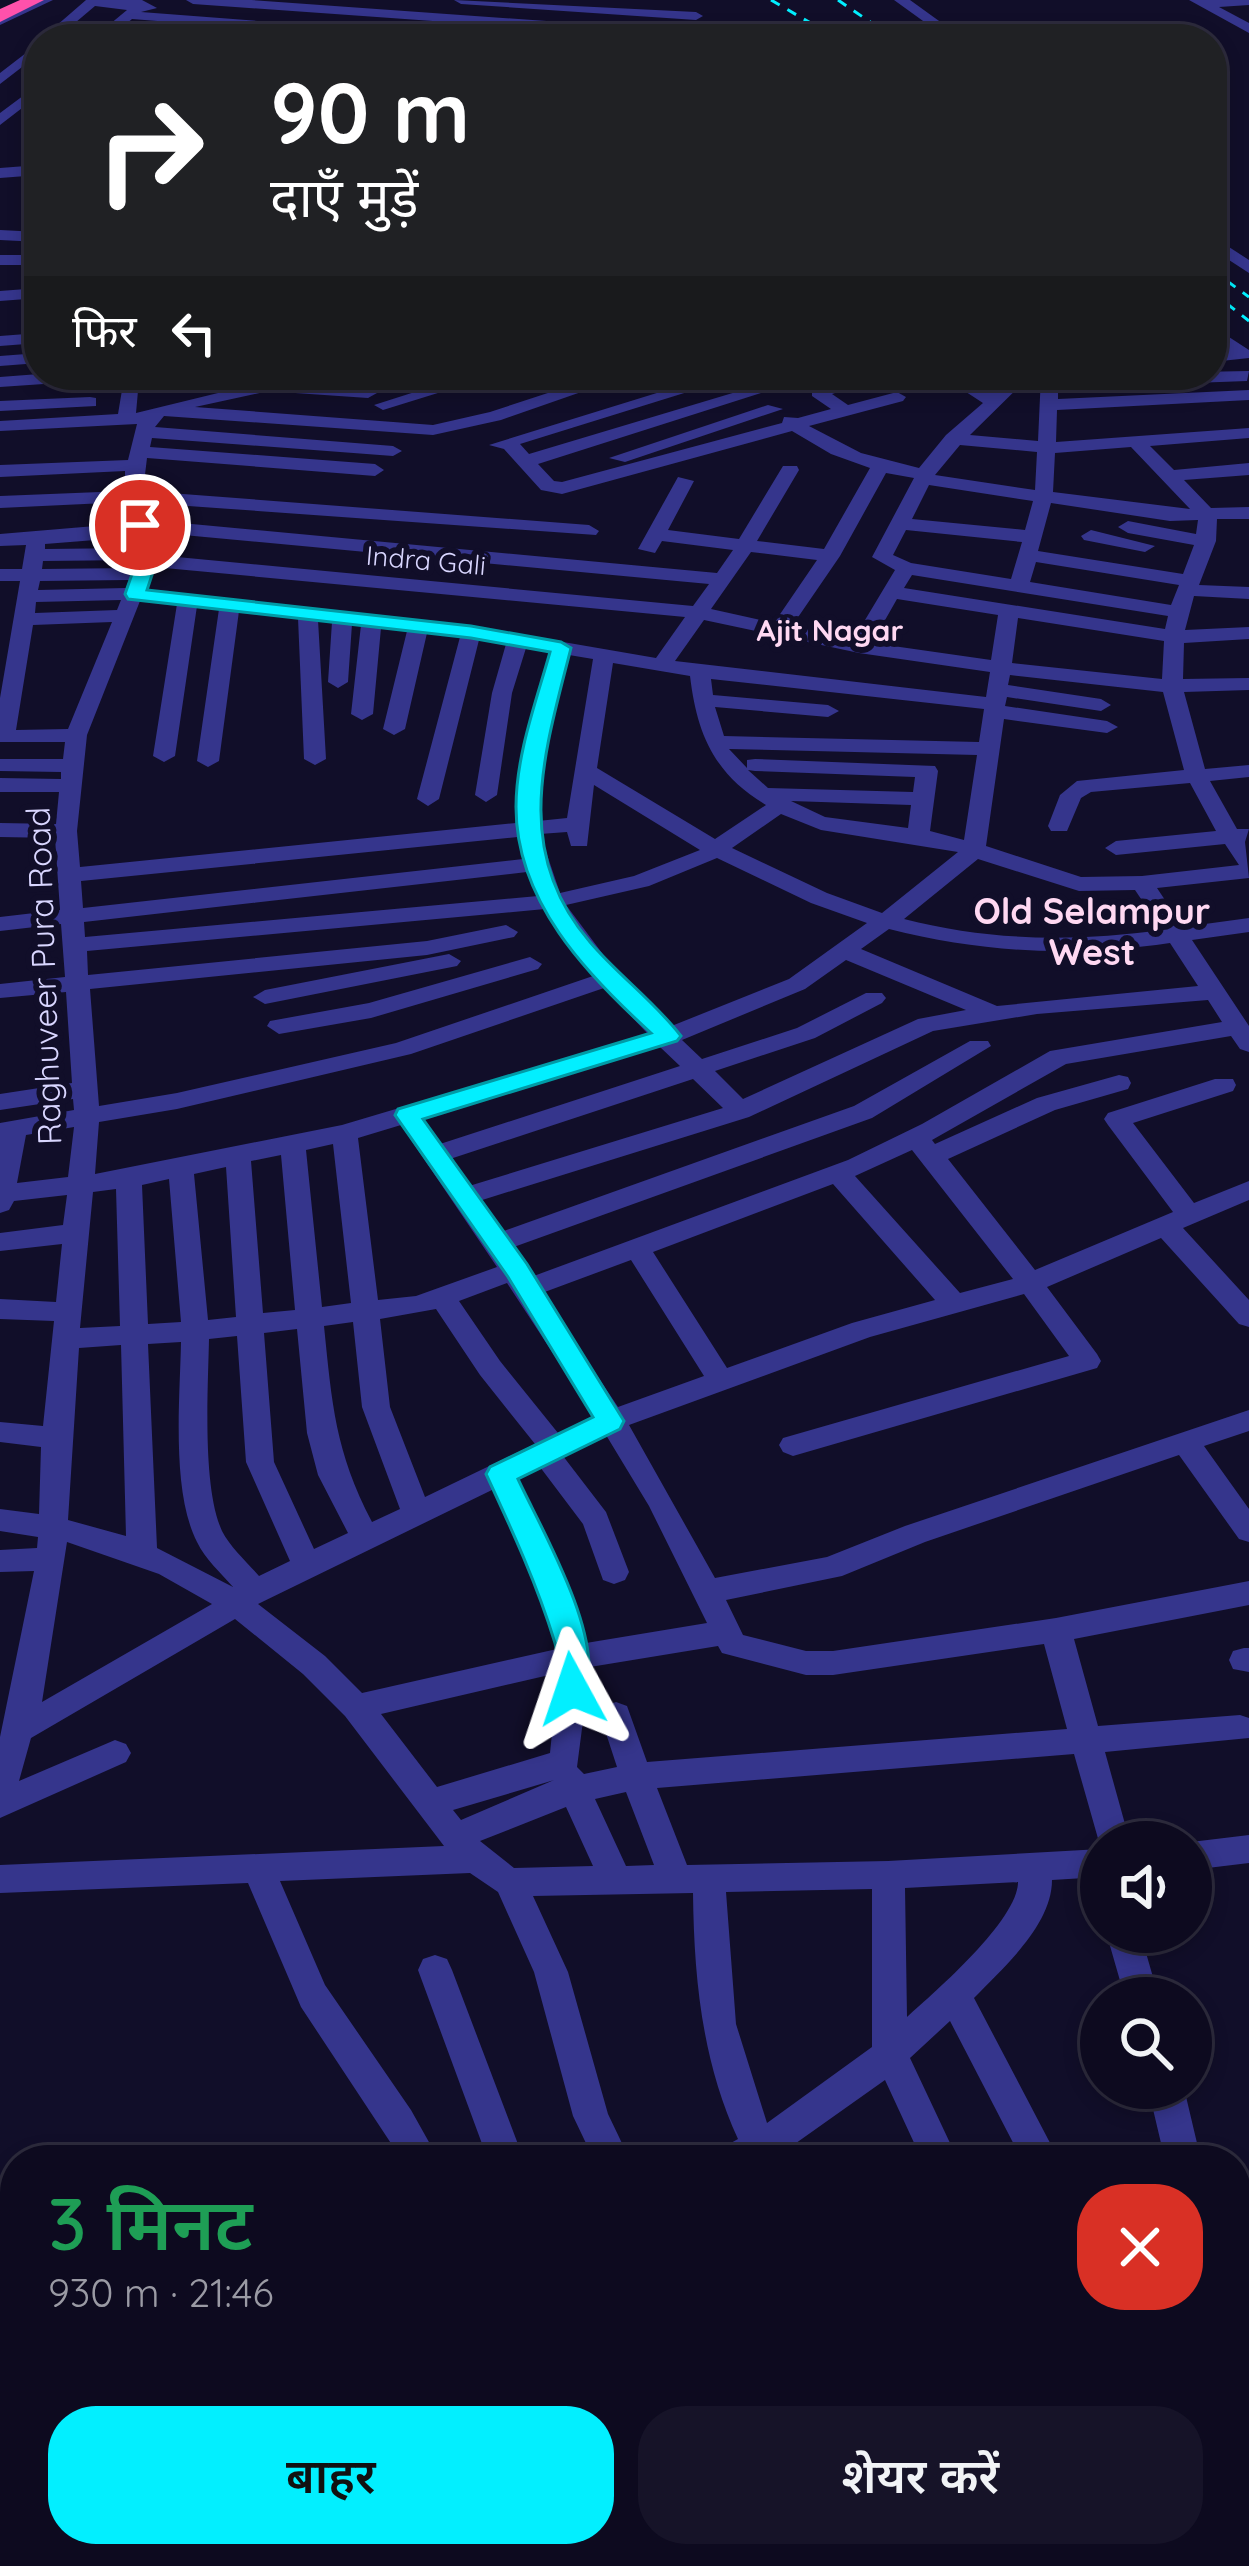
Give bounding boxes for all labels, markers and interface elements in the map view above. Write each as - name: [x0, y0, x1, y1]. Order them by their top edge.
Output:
- text: 90 m: [270, 59, 470, 164]
- icon: right: [72, 72, 228, 228]
- text: दाएँ मुड़ें: [270, 163, 418, 231]
- icon: left: [161, 300, 227, 366]
- text: फिर: [72, 302, 137, 358]
- pin: [89, 474, 191, 576]
- icon: arrive: [107, 492, 173, 558]
- street label: Indra Gali: [365, 538, 487, 582]
- district label: Ajit Nagar: [757, 611, 903, 649]
- street label: Raghuveer Pura Road: [17, 806, 69, 1146]
- district label: Old Selampur West: [974, 888, 1211, 974]
- position arrow: [509, 1626, 635, 1752]
- map controls: [1080, 1821, 1212, 2109]
- button: sound: [1080, 1821, 1212, 1953]
- button: search: [1080, 1977, 1212, 2109]
- text: 3 मिनट: [48, 2178, 253, 2268]
- button: close: [1077, 2184, 1203, 2310]
- text: 930 m · 21:46: [48, 2268, 273, 2317]
- button: बाहर: [48, 2406, 614, 2544]
- button: शेयर करें: [638, 2406, 1203, 2544]

